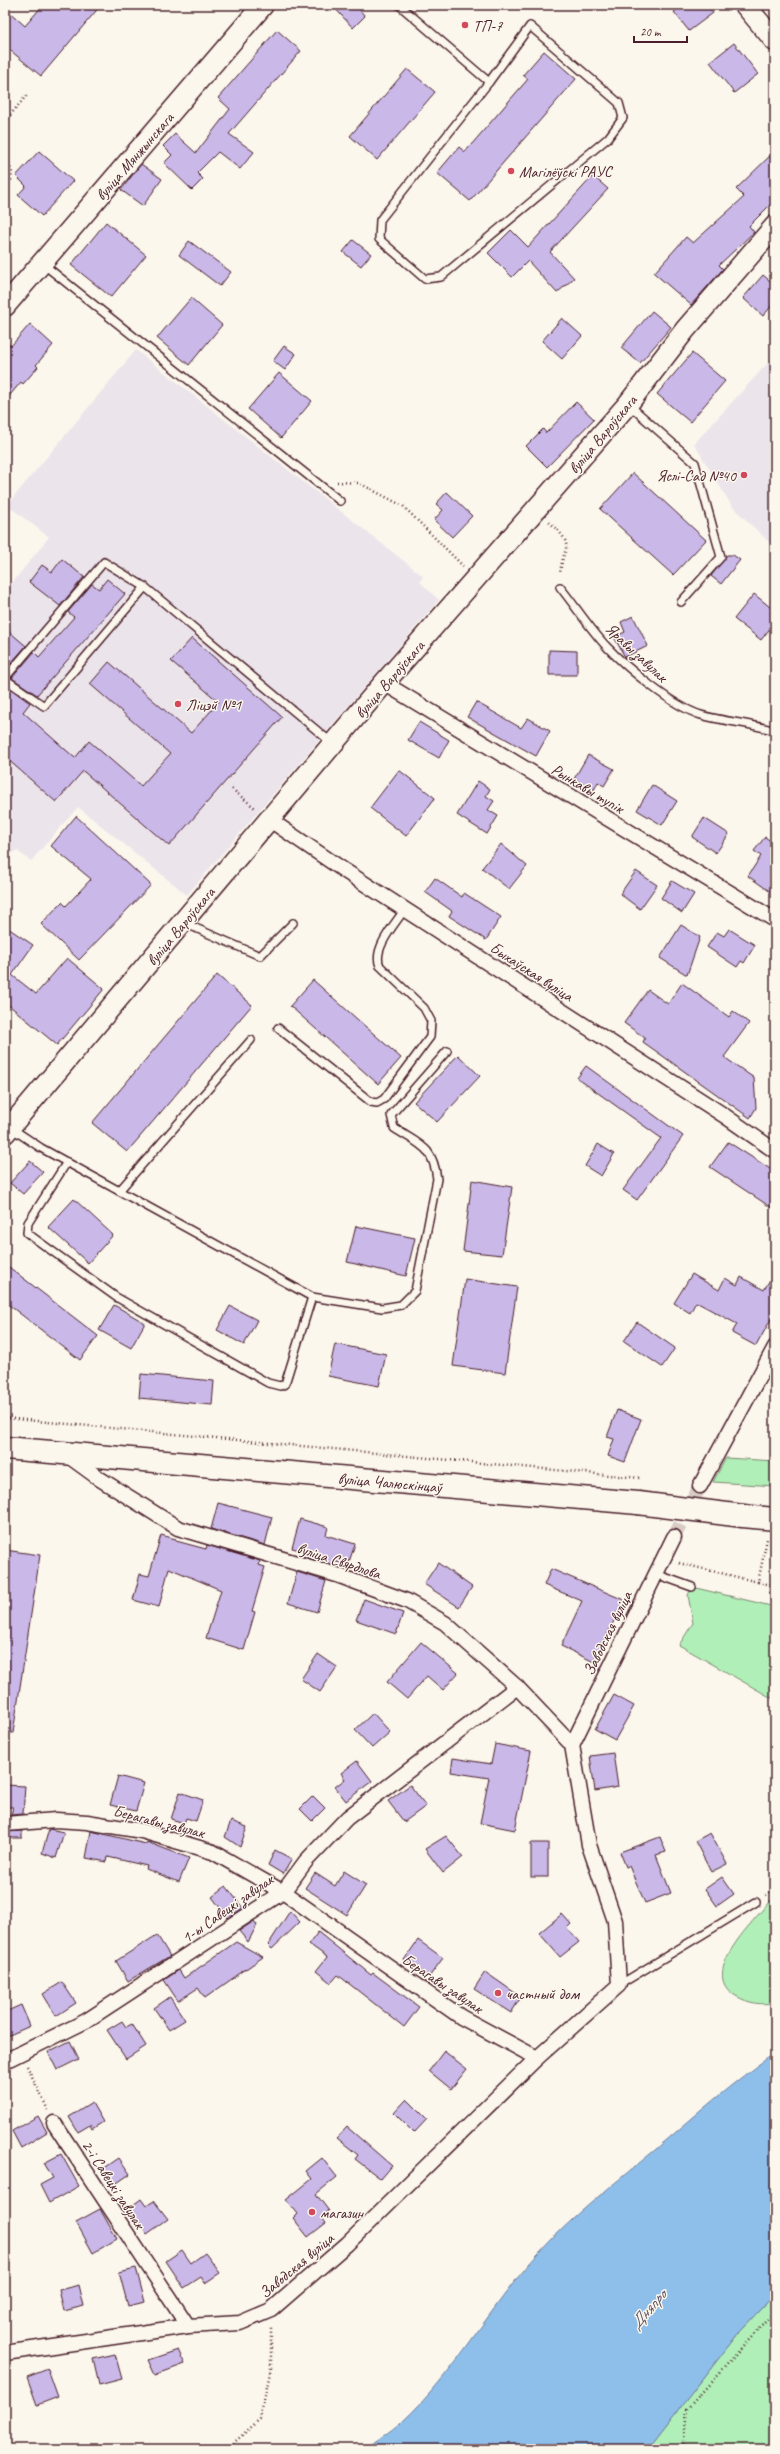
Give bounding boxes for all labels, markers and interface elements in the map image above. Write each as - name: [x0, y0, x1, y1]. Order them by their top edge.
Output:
- place label: ТП-7: [473, 16, 503, 36]
- scale bar: [634, 18, 687, 44]
- marker: ТП-7: [460, 20, 470, 30]
- text: 20 m: [640, 24, 662, 40]
- street label: вуліца Мянжынскага: [91, 107, 179, 205]
- place label: Магілёўскі РАУС: [519, 162, 614, 182]
- marker: Магілёўскі РАУС: [506, 166, 516, 176]
- street label: вуліца Вароўскага: [564, 390, 642, 478]
- place label: Яслі-Сад №40: [657, 466, 738, 486]
- marker: Яслі-Сад №40: [739, 470, 749, 480]
- street label: Яравы завулак: [601, 619, 673, 688]
- street label: вуліца Вароўскага: [351, 635, 430, 723]
- place label: Ліцэй №1: [186, 695, 242, 715]
- marker: Ліцэй №1: [173, 699, 183, 709]
- street label: Рынкавы тупік: [548, 759, 629, 819]
- street label: вуліца Вароўскага: [142, 882, 220, 970]
- street label: Быхаўская вуліца: [486, 938, 578, 1007]
- street label: вуліца Чалюскінцаў: [337, 1468, 444, 1498]
- street label: вуліца Свярдлова: [294, 1538, 384, 1584]
- street label: Заводская вуліца: [579, 1587, 637, 1679]
- street label: Берагавы завулак: [111, 1801, 208, 1843]
- street label: 1-ы Савецкі завулак: [178, 1869, 279, 1948]
- street label: Берагавы завулак: [398, 1950, 488, 2019]
- place label: частный дом: [506, 1984, 581, 2004]
- marker: частный дом: [493, 1988, 503, 1998]
- street label: 2-і Савецкі завулак: [77, 2136, 150, 2234]
- place label: магазин: [320, 2203, 364, 2223]
- marker: магазин: [307, 2207, 317, 2217]
- street label: Заводская вуліца: [255, 2228, 339, 2303]
- water label: Дняпро: [625, 2283, 673, 2334]

